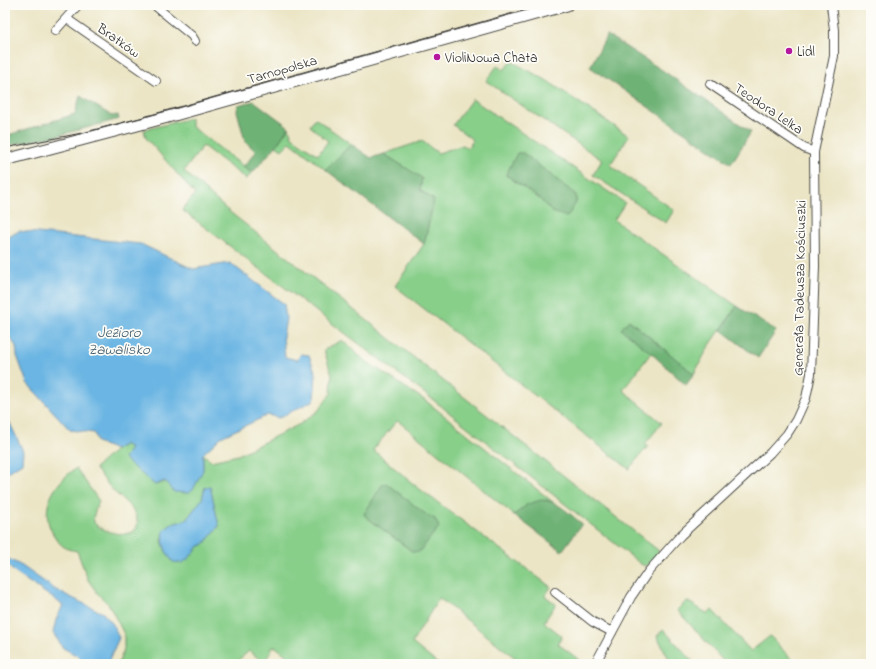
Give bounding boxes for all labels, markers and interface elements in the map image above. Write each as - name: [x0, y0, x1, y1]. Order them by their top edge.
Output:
- street label: Bratków: [91, 18, 144, 64]
- place label: Lidl: [797, 42, 815, 63]
- marker: Lidl: [784, 46, 794, 56]
- place label: VioliNowa Chata: [444, 48, 538, 69]
- street label: Tarnopolska: [245, 50, 320, 90]
- marker: VioliNowa Chata: [432, 52, 442, 62]
- street label: Teodora Lelka: [729, 78, 807, 140]
- street label: Generała Tadeusza Kościuszki: [788, 200, 813, 376]
- water label: Jezioro Zawalisko: [88, 322, 151, 361]

